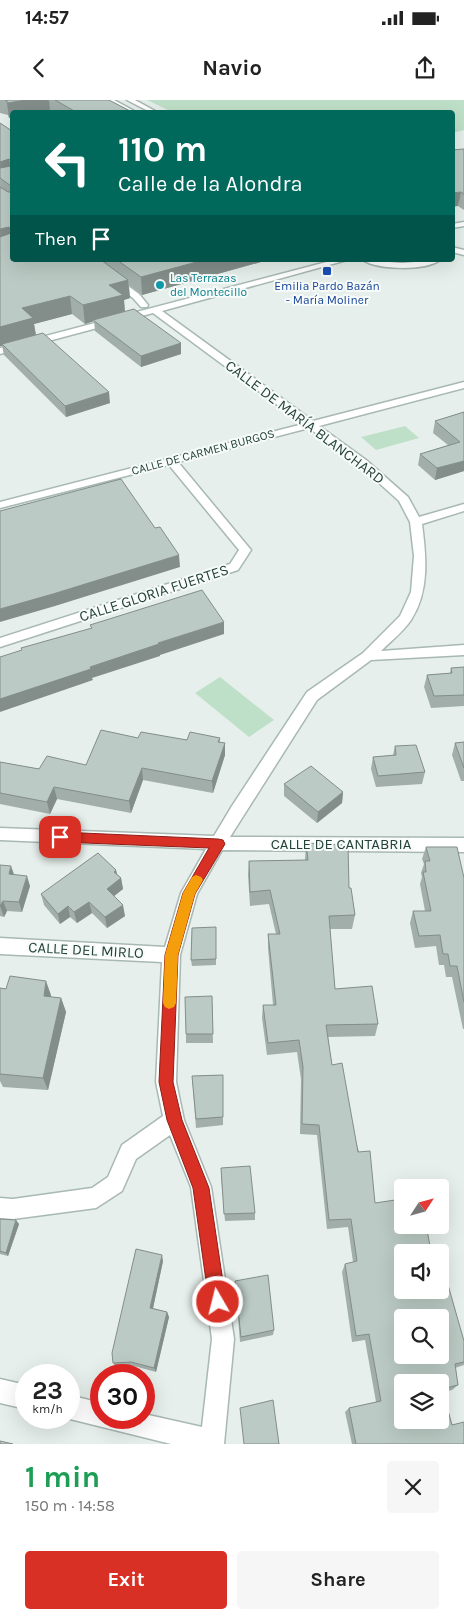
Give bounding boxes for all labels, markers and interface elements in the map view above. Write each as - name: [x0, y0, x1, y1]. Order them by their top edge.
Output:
- text: 14:57: [25, 7, 69, 29]
- icon: back: [25, 54, 53, 82]
- icon: share: [411, 54, 439, 82]
- text: Navio: [202, 55, 262, 81]
- text: 110 m: [118, 129, 207, 170]
- icon: left: [35, 130, 100, 195]
- text: Calle de la Alondra: [118, 171, 303, 197]
- icon: arrive: [87, 225, 115, 253]
- text: Then: [35, 228, 77, 250]
- marker: Emilia Pardo Bazán - María Moliner: [321, 265, 333, 277]
- place label: Las Terrazas del Montecillo: [170, 271, 247, 299]
- marker: Las Terrazas del Montecillo: [154, 279, 166, 291]
- place label: Emilia Pardo Bazán - María Moliner: [274, 279, 380, 307]
- street label: CALLE DE MARÍA BLANCHARD: [222, 356, 388, 488]
- street label: CALLE DE CARMEN BURGOS: [130, 426, 276, 478]
- street label: CALLE GLORIA FUERTES: [77, 560, 231, 626]
- pin: [39, 816, 81, 858]
- icon: arrive: [46, 823, 74, 851]
- street label: CALLE DE CANTABRIA: [271, 835, 412, 853]
- street label: CALLE DEL MIRLO: [28, 938, 144, 962]
- north arrow: [394, 1179, 449, 1234]
- map controls: [394, 1179, 449, 1429]
- button: sound: [394, 1244, 449, 1299]
- position arrow: [191, 1275, 243, 1327]
- button: search: [394, 1309, 449, 1364]
- speed limit sign: 30: [90, 1364, 155, 1429]
- button: layers: [394, 1374, 449, 1429]
- text: 23: [32, 1376, 63, 1405]
- text: km/h: [32, 1402, 63, 1416]
- text: 1 min: [25, 1459, 100, 1495]
- button: close: [387, 1461, 439, 1513]
- text: 150 m · 14:58: [25, 1496, 115, 1515]
- button: Exit: [25, 1551, 227, 1609]
- button: Share: [237, 1551, 439, 1609]

